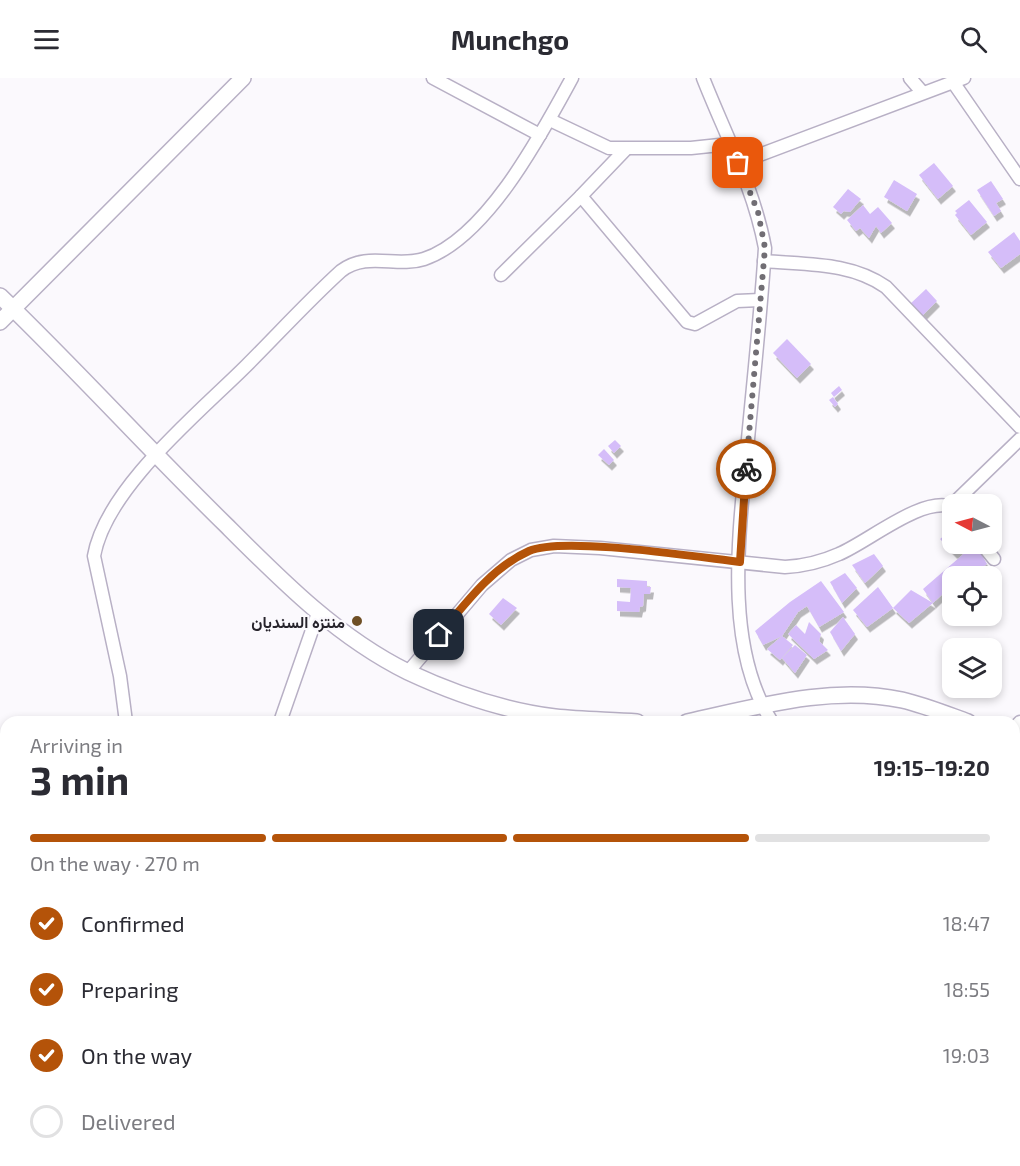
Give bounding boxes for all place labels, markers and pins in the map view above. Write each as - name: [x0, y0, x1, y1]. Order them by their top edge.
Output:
- pin: [712, 137, 763, 188]
- pin: [413, 609, 464, 660]
- place label: منتزه السنديان: [251, 612, 345, 633]
- marker: منتزه السنديان: [350, 614, 364, 628]

